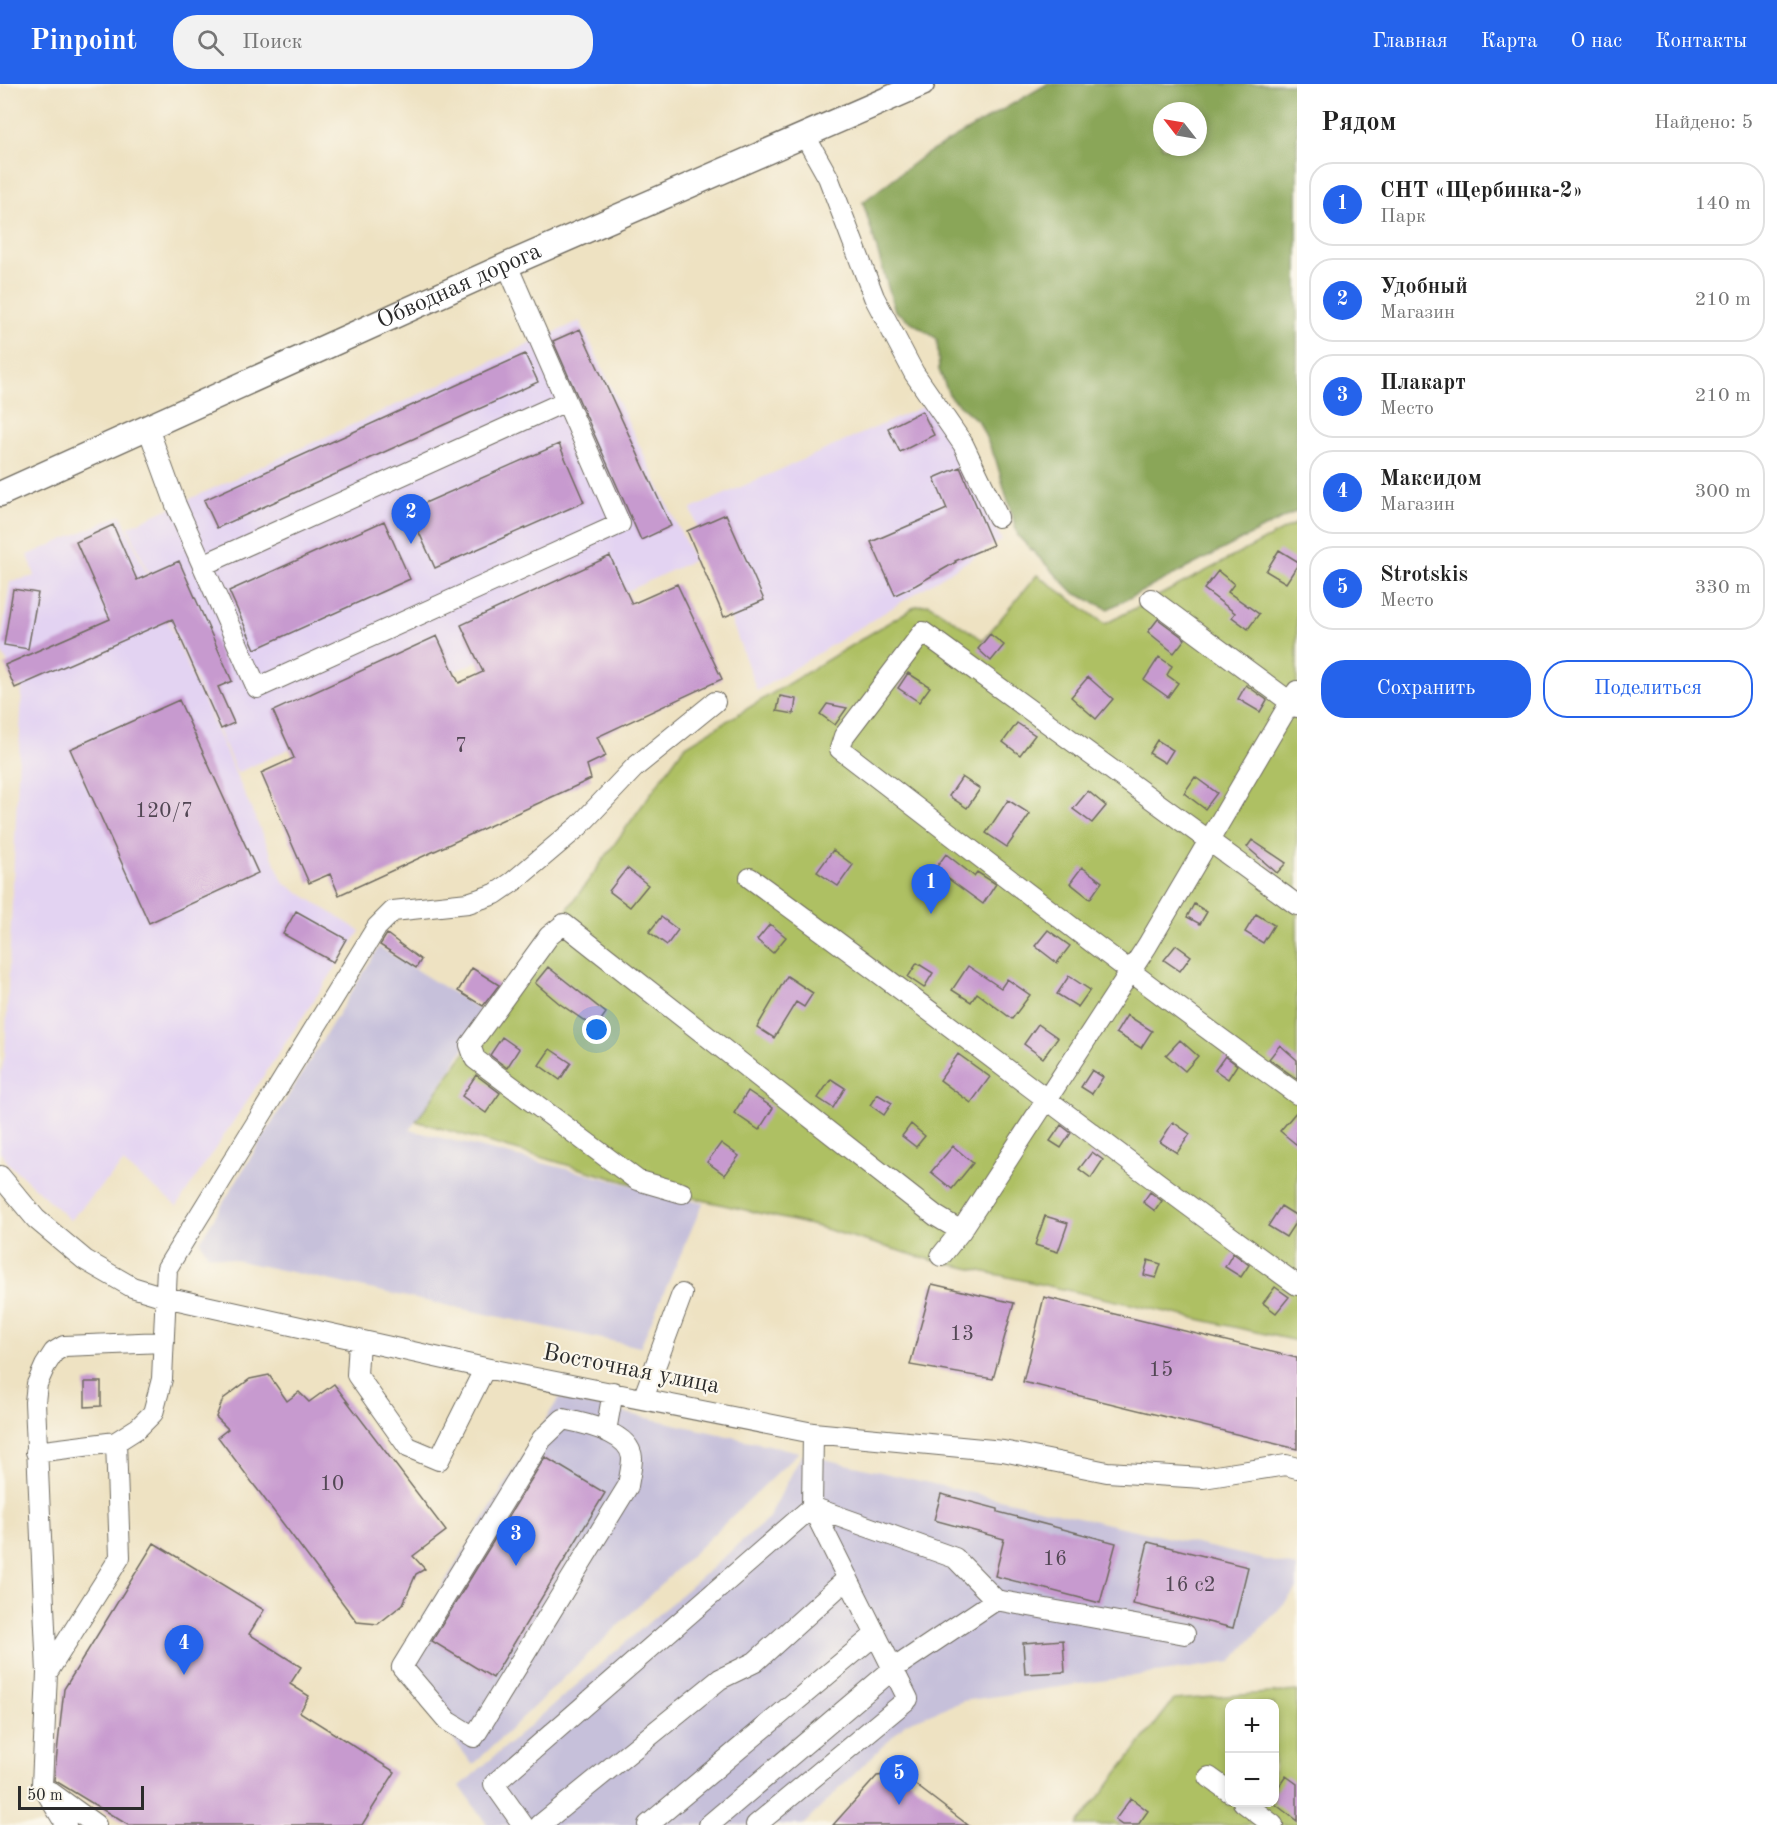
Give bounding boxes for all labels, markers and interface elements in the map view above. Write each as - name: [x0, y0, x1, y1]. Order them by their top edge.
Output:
- search box: [173, 15, 593, 69]
- icon: search: [194, 26, 227, 59]
- text: Pinpoint: [30, 28, 137, 56]
- text: Поиск: [242, 31, 303, 53]
- text: Главная: [1372, 31, 1448, 52]
- text: Карта: [1481, 31, 1538, 52]
- text: О нас: [1571, 31, 1622, 52]
- text: Контакты: [1655, 31, 1747, 52]
- north arrow: [1153, 102, 1207, 156]
- text: Рядом: [1321, 110, 1396, 136]
- text: Найдено: 5: [1654, 113, 1753, 133]
- text: СНТ «Щербинка-2»: [1380, 180, 1583, 202]
- text: 1: [1337, 194, 1348, 214]
- text: 140 m: [1695, 194, 1751, 214]
- text: Парк: [1380, 207, 1426, 227]
- street label: Обводная дорога: [374, 239, 545, 334]
- text: Удобный: [1380, 276, 1468, 298]
- text: 2: [1337, 290, 1348, 310]
- text: 210 m: [1695, 290, 1751, 310]
- text: Магазин: [1380, 303, 1455, 323]
- text: Плакарт: [1380, 372, 1466, 394]
- text: 3: [1337, 386, 1348, 406]
- text: 210 m: [1695, 386, 1751, 406]
- text: Место: [1380, 399, 1434, 419]
- text: Максидом: [1380, 468, 1482, 490]
- text: 4: [1337, 482, 1348, 502]
- text: 300 m: [1695, 482, 1751, 502]
- pin: 2: [392, 494, 430, 544]
- text: Магазин: [1380, 495, 1455, 515]
- text: Strotskis: [1380, 564, 1468, 586]
- text: 5: [1337, 578, 1348, 598]
- text: 330 m: [1695, 578, 1751, 598]
- text: Место: [1380, 591, 1434, 611]
- button: Сохранить: [1321, 660, 1531, 718]
- button: Поделиться: [1543, 660, 1753, 718]
- house number: 7: [455, 736, 467, 757]
- house number: 120/7: [135, 801, 193, 822]
- pin: 1: [912, 864, 950, 914]
- your location: [582, 1015, 611, 1044]
- house number: 13: [950, 1324, 974, 1345]
- street label: Восточная улица: [540, 1341, 722, 1399]
- house number: 15: [1149, 1360, 1173, 1381]
- house number: 10: [320, 1474, 344, 1495]
- pin: 3: [496, 1516, 536, 1566]
- house number: 16: [1043, 1549, 1067, 1570]
- house number: 16 с2: [1164, 1575, 1216, 1596]
- pin: 4: [164, 1626, 204, 1675]
- map controls: [1225, 1699, 1279, 1807]
- button: +: [1225, 1699, 1279, 1753]
- button: −: [1225, 1753, 1279, 1807]
- pin: 5: [880, 1756, 918, 1805]
- scale bar: [18, 1783, 144, 1810]
- text: 50 m: [27, 1788, 63, 1804]

